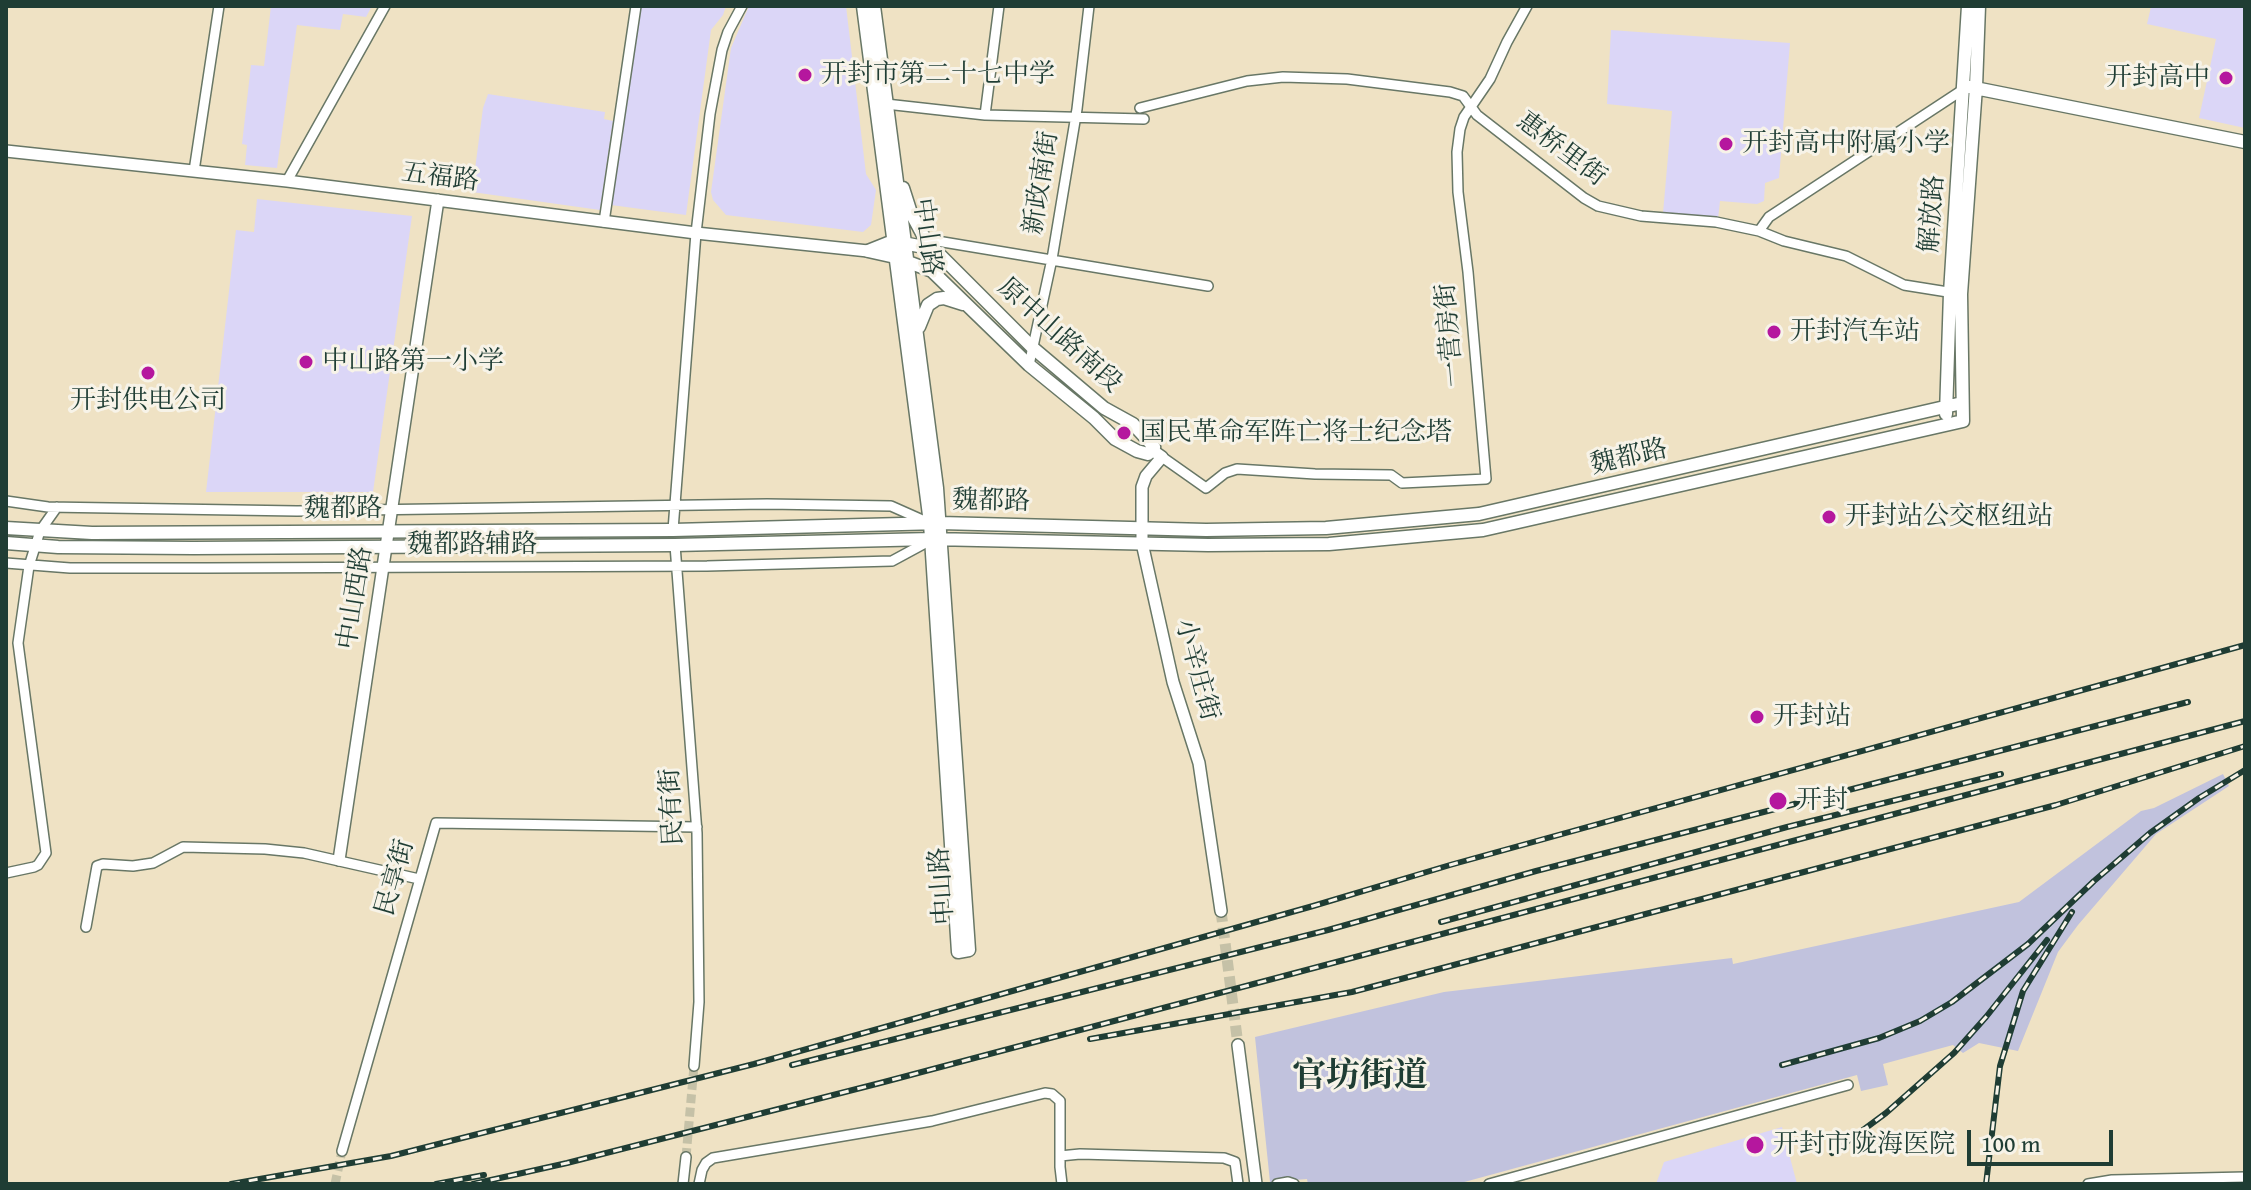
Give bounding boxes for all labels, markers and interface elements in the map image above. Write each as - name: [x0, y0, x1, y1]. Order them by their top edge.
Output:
- place label: 开封市第二十七中学: [821, 59, 1055, 91]
- place label: 开封高中: [2106, 62, 2210, 94]
- marker: 开封市第二十七中学: [796, 66, 814, 84]
- marker: 开封高中: [2217, 69, 2235, 87]
- street label: 惠桥里街: [1510, 106, 1612, 194]
- place label: 开封高中附属小学: [1742, 128, 1950, 160]
- street label: 新政南街: [1018, 129, 1066, 237]
- marker: 开封高中附属小学: [1717, 135, 1735, 153]
- street label: 五福路: [399, 158, 481, 198]
- street label: 解放路: [1915, 174, 1951, 254]
- street label: 中山路: [905, 196, 947, 278]
- street label: 原中山路南段: [991, 272, 1127, 400]
- street label: 一营房街: [1431, 282, 1471, 388]
- place label: 开封汽车站: [1790, 316, 1920, 348]
- marker: 开封汽车站: [1765, 323, 1783, 341]
- place label: 中山路第一小学: [322, 346, 504, 378]
- marker: 中山路第一小学: [297, 353, 315, 371]
- marker: 开封供电公司: [139, 364, 157, 382]
- place label: 开封供电公司: [70, 385, 226, 417]
- place label: 国民革命军阵亡将士纪念塔: [1140, 417, 1452, 449]
- marker: 国民革命军阵亡将士纪念塔: [1115, 424, 1133, 442]
- street label: 魏都路: [1587, 434, 1671, 482]
- street label: 魏都路: [952, 486, 1030, 518]
- street label: 魏都路: [304, 493, 382, 525]
- place label: 开封站公交枢纽站: [1845, 501, 2053, 533]
- marker: 开封站公交枢纽站: [1820, 508, 1838, 526]
- street label: 魏都路辅路: [407, 529, 537, 561]
- street label: 中山西路: [332, 544, 380, 652]
- street label: 小辛庄街: [1167, 616, 1225, 724]
- place label: 开封站: [1773, 701, 1851, 733]
- marker: 开封站: [1748, 708, 1766, 726]
- street label: 民有街: [655, 767, 691, 847]
- place label: 开封: [1796, 785, 1848, 817]
- marker: 开封: [1767, 790, 1789, 812]
- street label: 民享街: [370, 836, 422, 920]
- street label: 中山路: [925, 846, 961, 926]
- district label: 官坊街道: [1292, 1057, 1428, 1097]
- scale bar: [1971, 1114, 2117, 1164]
- text: 100 m: [1981, 1126, 2041, 1161]
- place label: 开封市陇海医院: [1773, 1129, 1955, 1161]
- marker: 开封市陇海医院: [1744, 1134, 1766, 1156]

